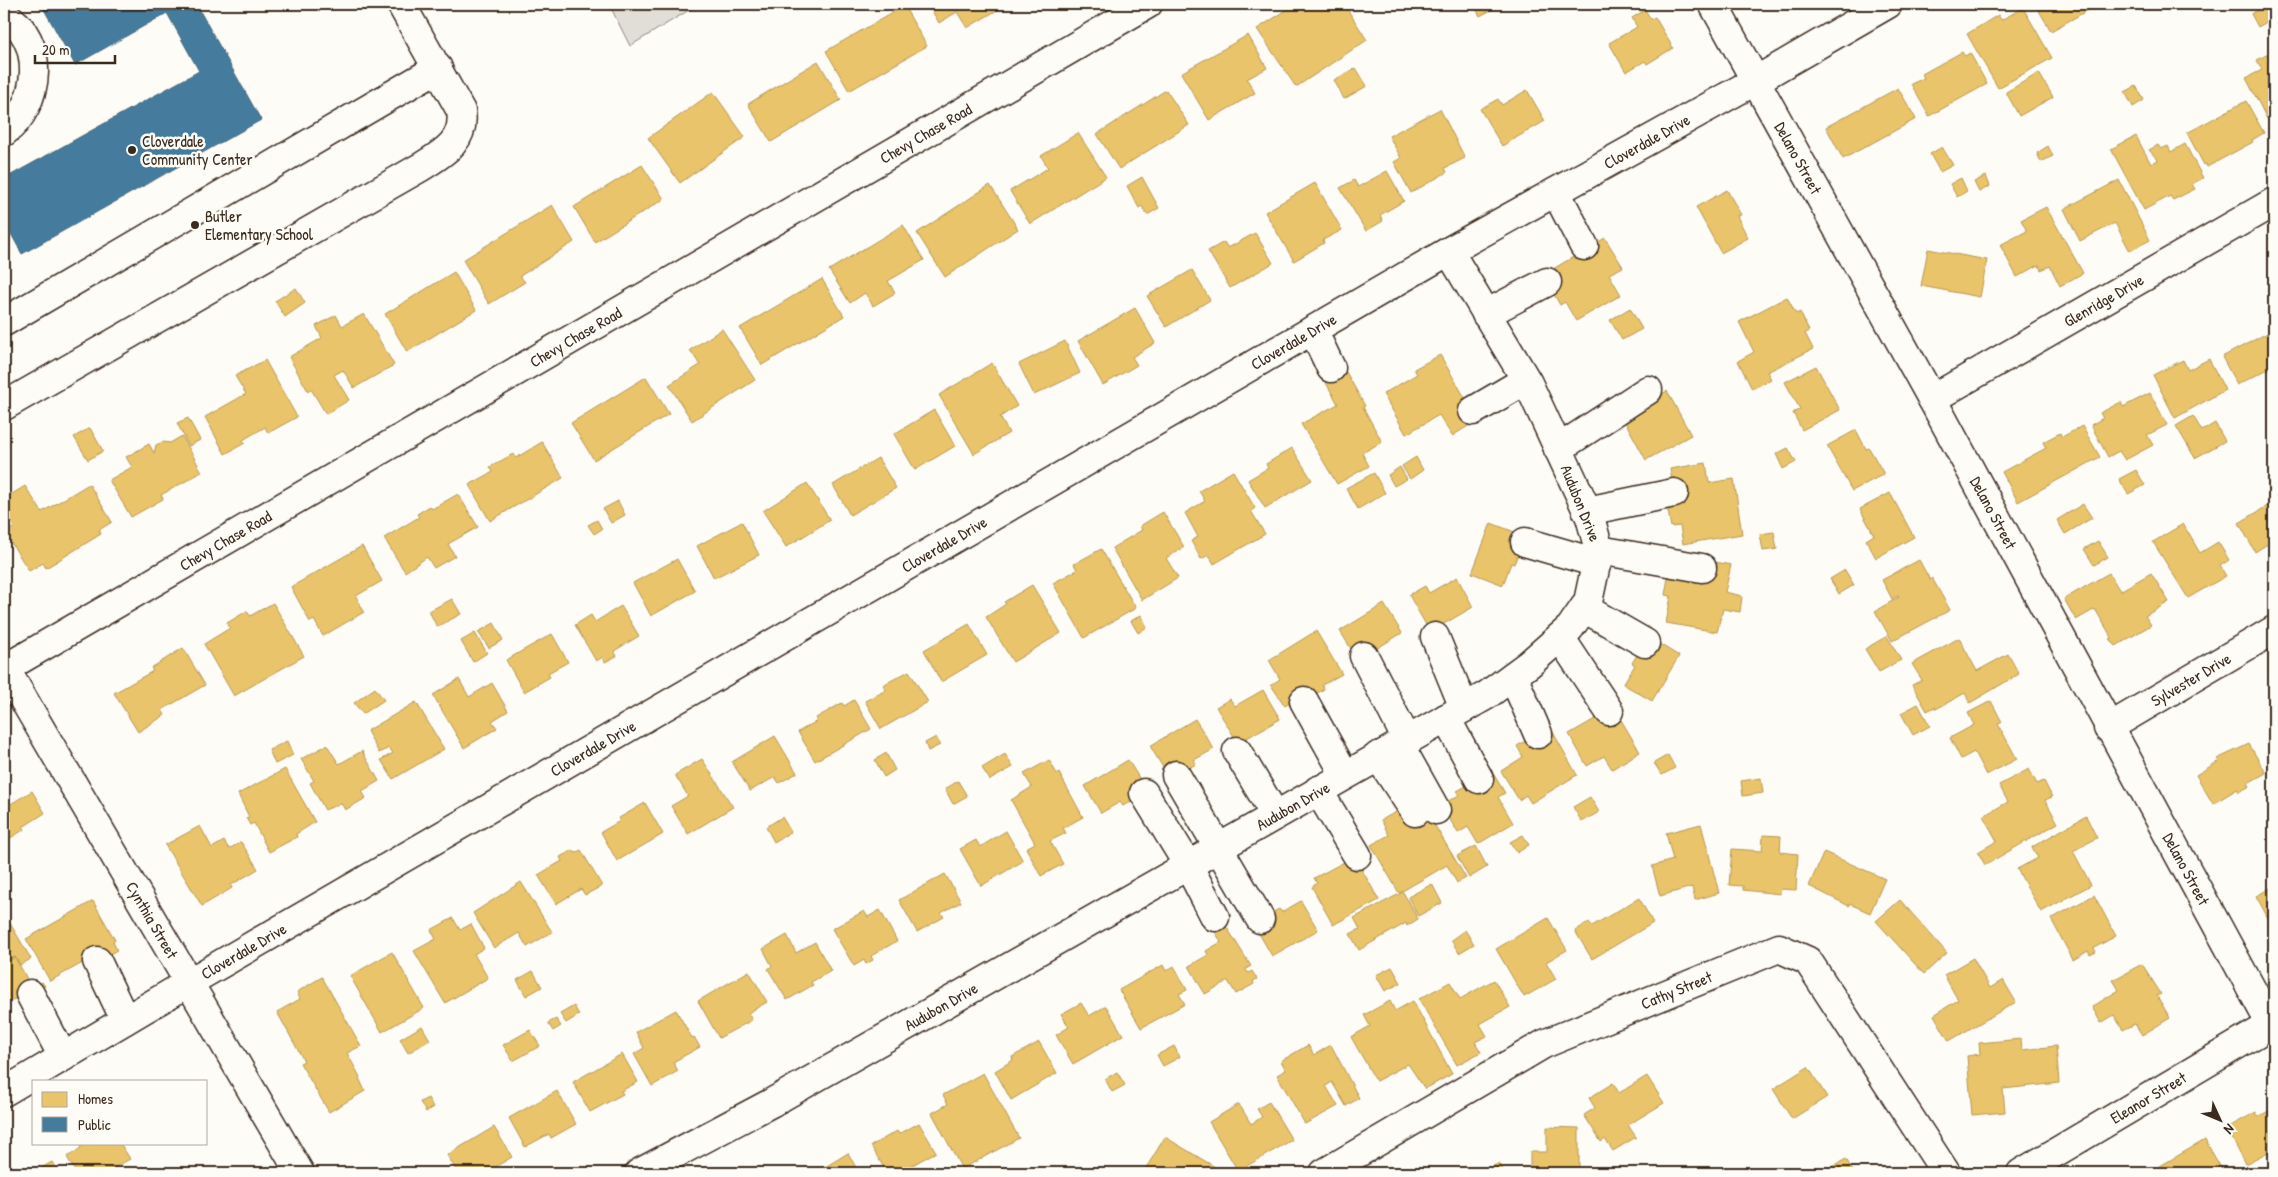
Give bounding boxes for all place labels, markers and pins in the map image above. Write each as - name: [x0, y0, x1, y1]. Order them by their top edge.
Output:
- place label: Cloverdale Community Center: [142, 130, 253, 170]
- marker: Cloverdale Community Center: [126, 144, 138, 156]
- place label: Butler Elementary School: [205, 205, 314, 245]
- marker: Butler Elementary School: [189, 219, 201, 231]

